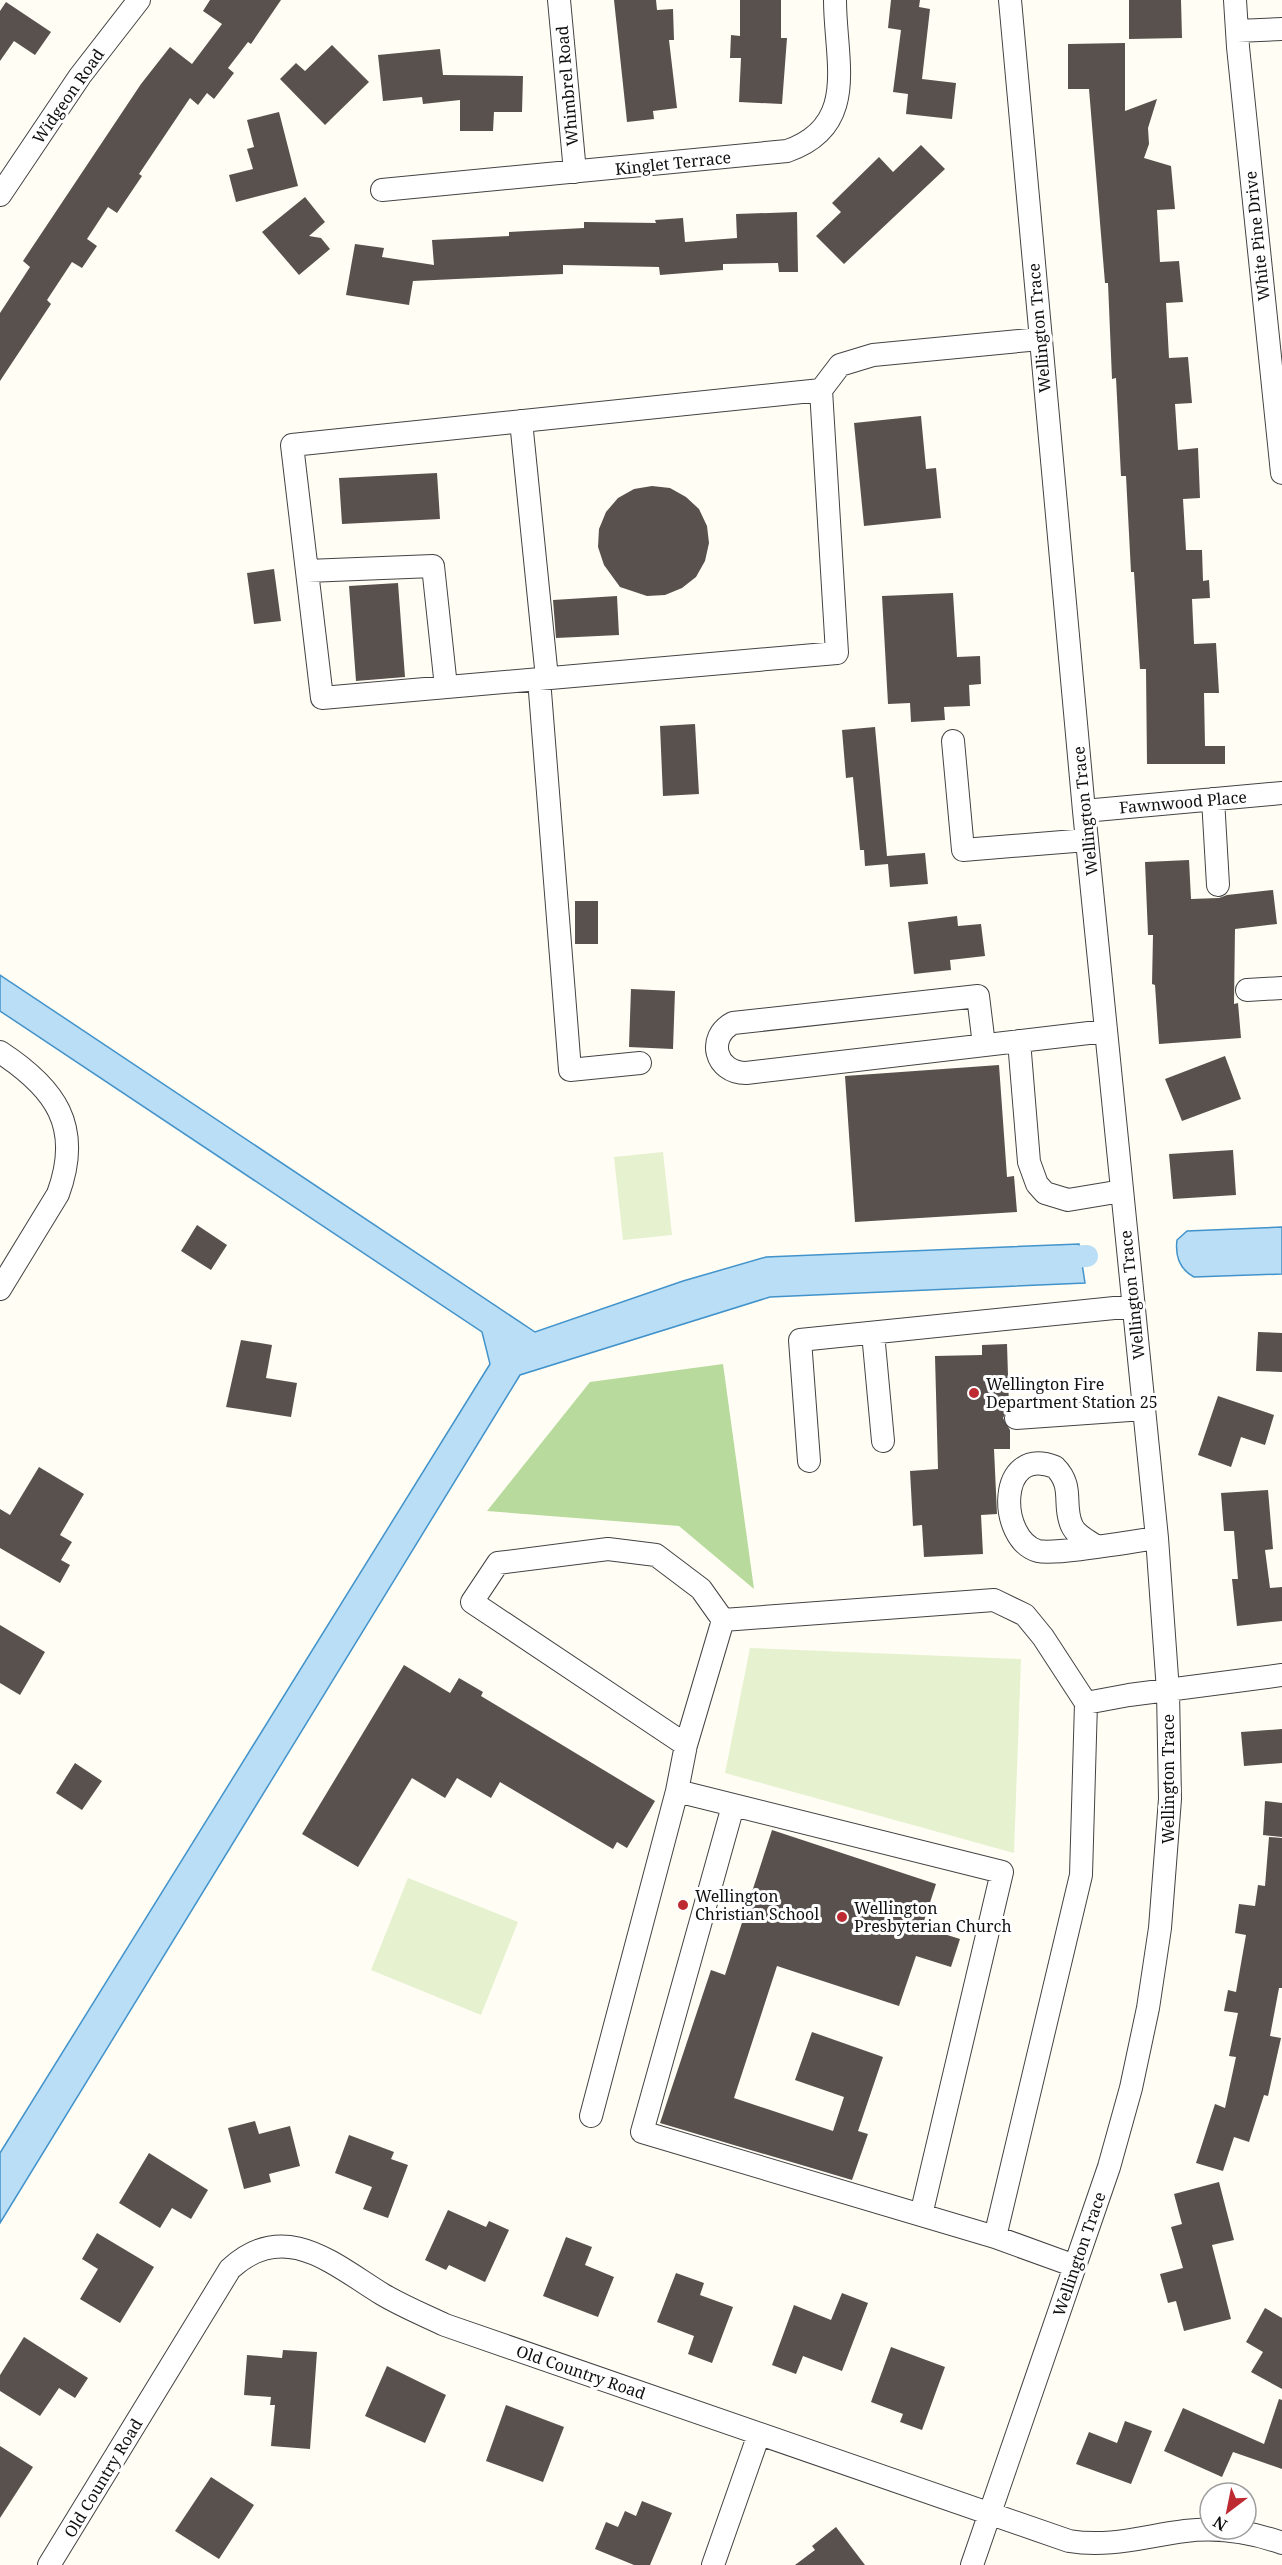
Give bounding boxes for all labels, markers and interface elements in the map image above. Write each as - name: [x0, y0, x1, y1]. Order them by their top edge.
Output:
- street label: Whimbrel Road: [551, 25, 583, 147]
- street label: Widgeon Road: [27, 44, 109, 148]
- street label: Kinglet Terrace: [614, 146, 732, 180]
- street label: White Pine Drive: [1239, 170, 1275, 302]
- street label: Wellington Trace: [1022, 262, 1056, 394]
- street label: Wellington Trace: [1067, 745, 1103, 877]
- street label: Fawnwood Place: [1118, 785, 1248, 819]
- street label: Wellington Trace: [1114, 1229, 1150, 1361]
- place label: Wellington Fire Department Station 25: [986, 1373, 1158, 1413]
- marker: Wellington Fire Department Station 25: [967, 1386, 981, 1400]
- street label: Wellington Trace: [1157, 1714, 1179, 1844]
- place label: Wellington Christian School: [695, 1885, 819, 1925]
- place label: Wellington Presbyterian Church: [854, 1897, 1012, 1937]
- marker: Wellington Christian School: [676, 1898, 690, 1912]
- marker: Wellington Presbyterian Church: [835, 1910, 849, 1924]
- street label: Wellington Trace: [1047, 2189, 1111, 2319]
- street label: Old Country Road: [513, 2340, 649, 2404]
- street label: Old Country Road: [59, 2414, 147, 2542]
- north arrow: [1198, 2481, 1258, 2541]
- text: N: [1209, 2511, 1231, 2536]

